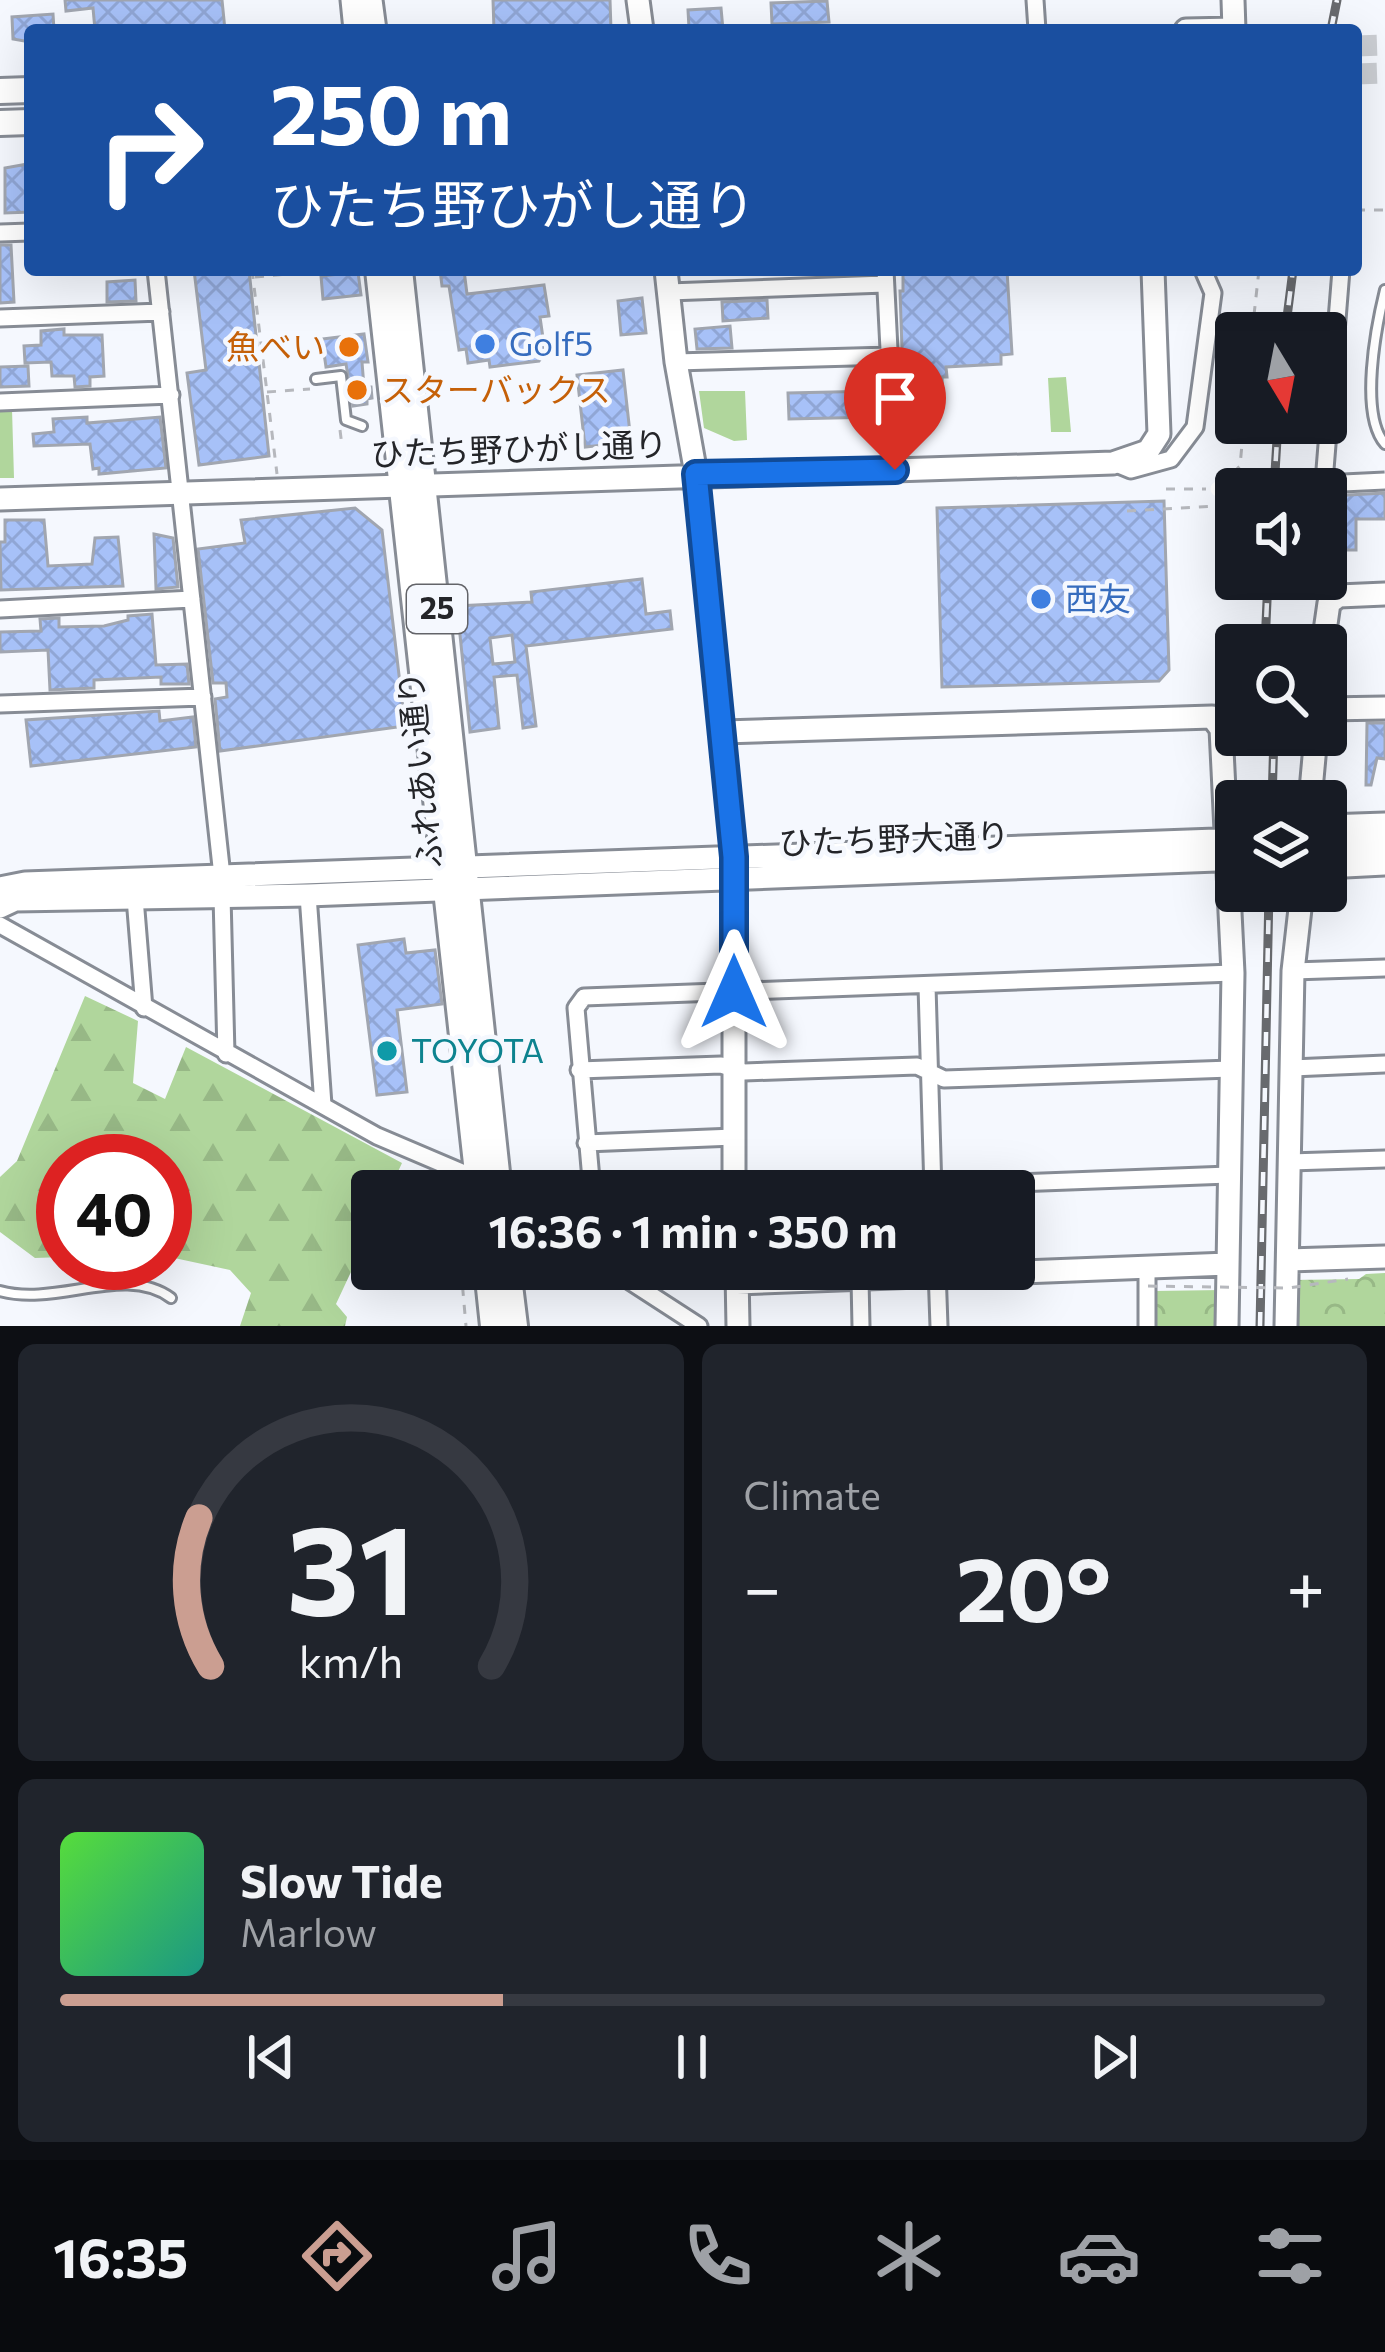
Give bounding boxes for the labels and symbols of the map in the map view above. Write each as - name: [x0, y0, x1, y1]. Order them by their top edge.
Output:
- north arrow: [1215, 312, 1347, 444]
- place label: Golf5: [509, 322, 593, 363]
- place label: 魚べい: [226, 325, 325, 366]
- marker: Golf5: [472, 331, 498, 357]
- marker: 魚べい: [336, 334, 362, 360]
- pin: [844, 347, 946, 470]
- place label: スターバックス: [381, 368, 611, 409]
- marker: スターバックス: [344, 377, 370, 403]
- street label: ひたち野ひがし通り: [370, 422, 668, 473]
- place label: 西友: [1065, 577, 1131, 618]
- road number: 25: [407, 585, 467, 633]
- marker: 西友: [1028, 586, 1054, 612]
- street label: ふれあい通り: [388, 670, 449, 871]
- street label: ひたち野大通り: [778, 813, 1010, 862]
- position arrow: [671, 929, 797, 1055]
- place label: TOYOTA: [411, 1029, 544, 1070]
- marker: TOYOTA: [374, 1038, 400, 1064]
- speed limit sign: 40: [36, 1134, 192, 1290]

